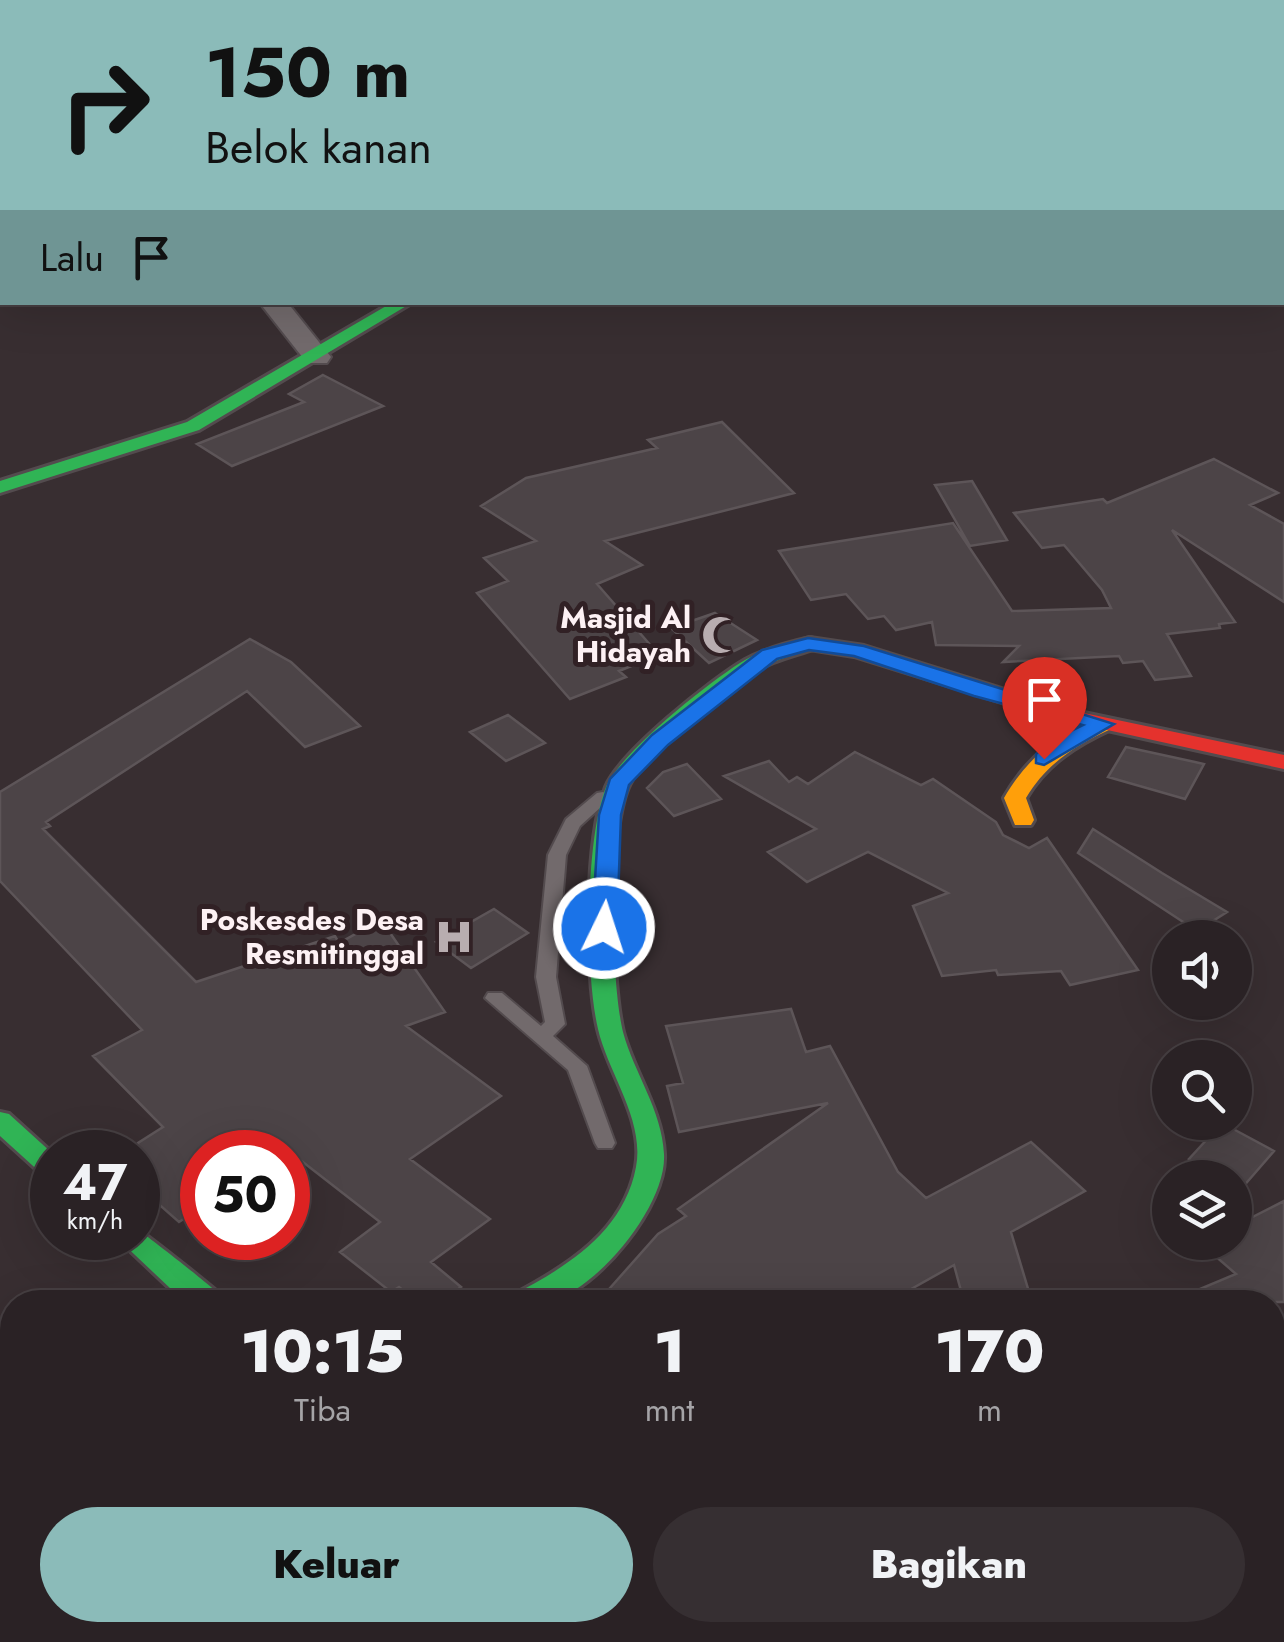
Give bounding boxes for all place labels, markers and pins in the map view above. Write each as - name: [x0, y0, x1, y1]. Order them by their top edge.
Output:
- place label: Masjid Al Hidayah: [560, 596, 691, 673]
- mosque icon: Masjid Al Hidayah: [700, 614, 742, 656]
- pin: [1002, 657, 1087, 760]
- place label: Poskesdes Desa Resmitinggal: [200, 898, 424, 975]
- hospital icon: Poskesdes Desa Resmitinggal: [433, 916, 475, 958]

